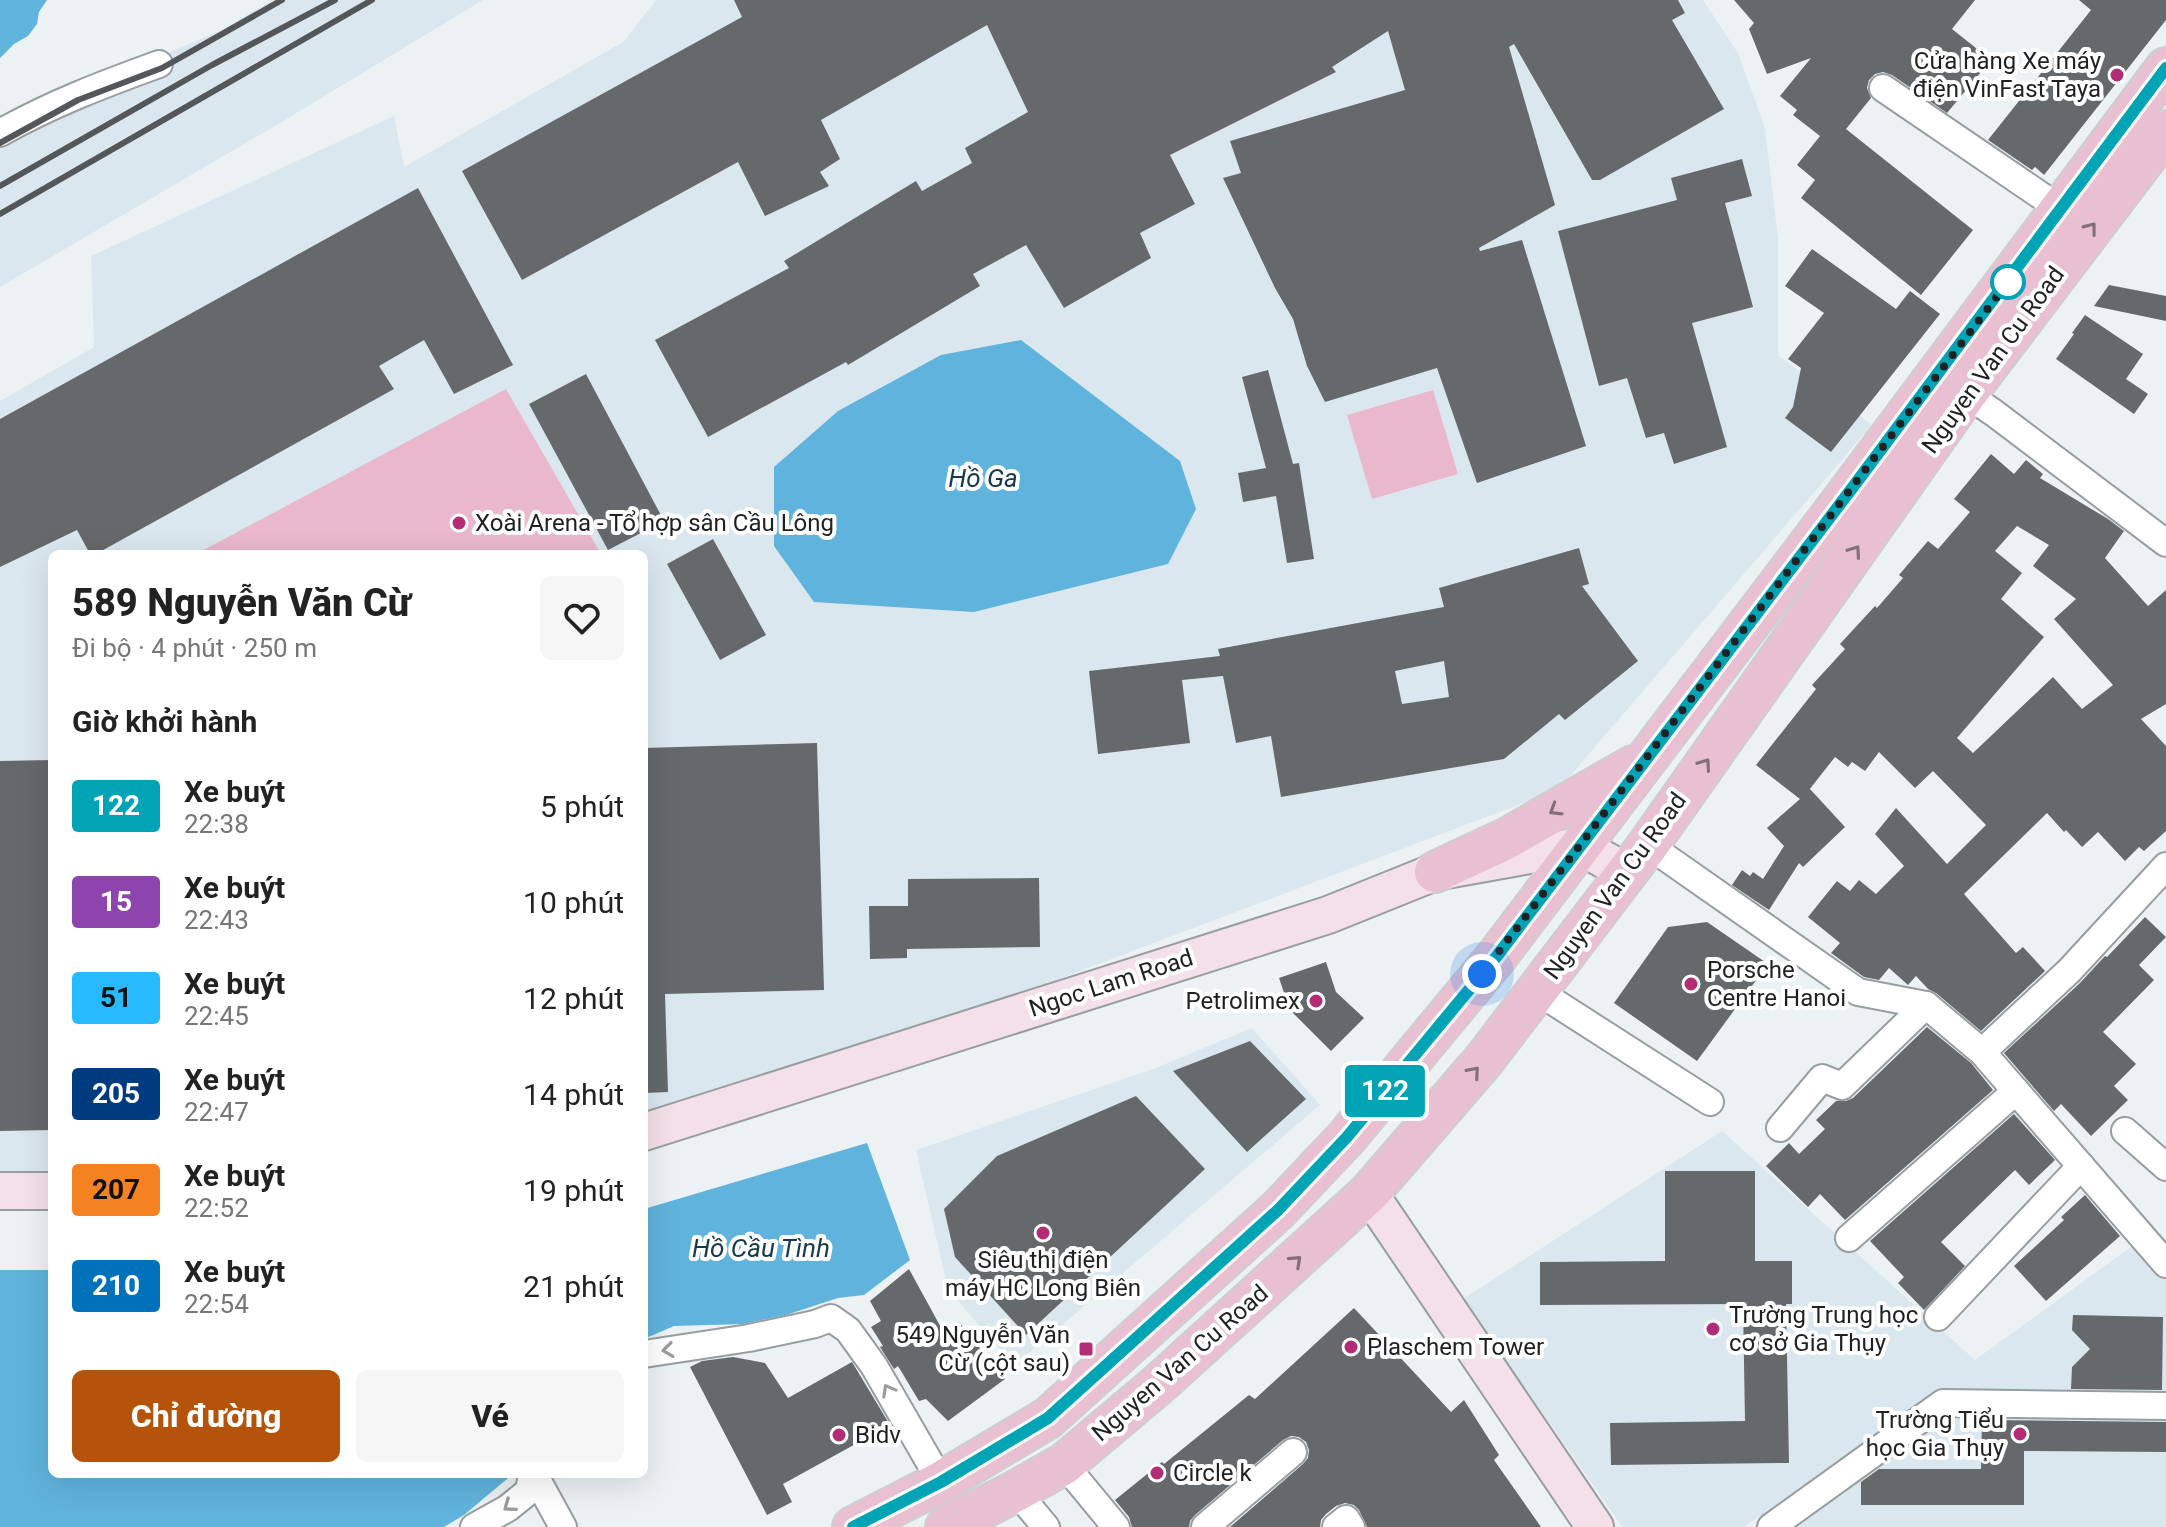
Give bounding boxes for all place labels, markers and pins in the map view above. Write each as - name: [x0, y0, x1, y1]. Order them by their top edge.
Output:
- place label: Cửa hàng Xe máy điện VinFast Taya: [1913, 47, 2102, 103]
- marker: Cửa hàng Xe máy điện VinFast Taya: [2108, 66, 2126, 84]
- unlabelled marker: [1991, 265, 2025, 299]
- place label: Xoài Arena - Tổ hợp sân Cầu Lông: [475, 509, 834, 537]
- marker: Xoài Arena - Tổ hợp sân Cầu Lông: [450, 514, 468, 532]
- place label: Porsche Centre Hanoi: [1707, 956, 1846, 1012]
- marker: Porsche Centre Hanoi: [1682, 975, 1700, 993]
- place label: Petrolimex: [1185, 987, 1300, 1015]
- marker: Petrolimex: [1307, 992, 1325, 1010]
- marker: Siêu thị điện máy HC Long Biên: [1034, 1224, 1052, 1242]
- place label: Siêu thị điện máy HC Long Biên: [945, 1246, 1141, 1302]
- place label: Trường Trung học cơ sở Gia Thụy: [1729, 1301, 1918, 1357]
- marker: Trường Trung học cơ sở Gia Thụy: [1704, 1320, 1722, 1338]
- place label: 549 Nguyễn Văn Cừ (cột sau): [896, 1321, 1070, 1377]
- place label: Plaschem Tower: [1367, 1333, 1544, 1361]
- marker: Plaschem Tower: [1342, 1338, 1360, 1356]
- marker: 549 Nguyễn Văn Cừ (cột sau): [1077, 1340, 1095, 1358]
- place label: Trường Tiểu học Gia Thụy: [1866, 1406, 2005, 1462]
- place label: Bidv: [855, 1421, 901, 1449]
- marker: Trường Tiểu học Gia Thụy: [2011, 1425, 2029, 1443]
- marker: Bidv: [830, 1426, 848, 1444]
- place label: Circle k: [1173, 1459, 1252, 1487]
- marker: Circle k: [1148, 1464, 1166, 1482]

